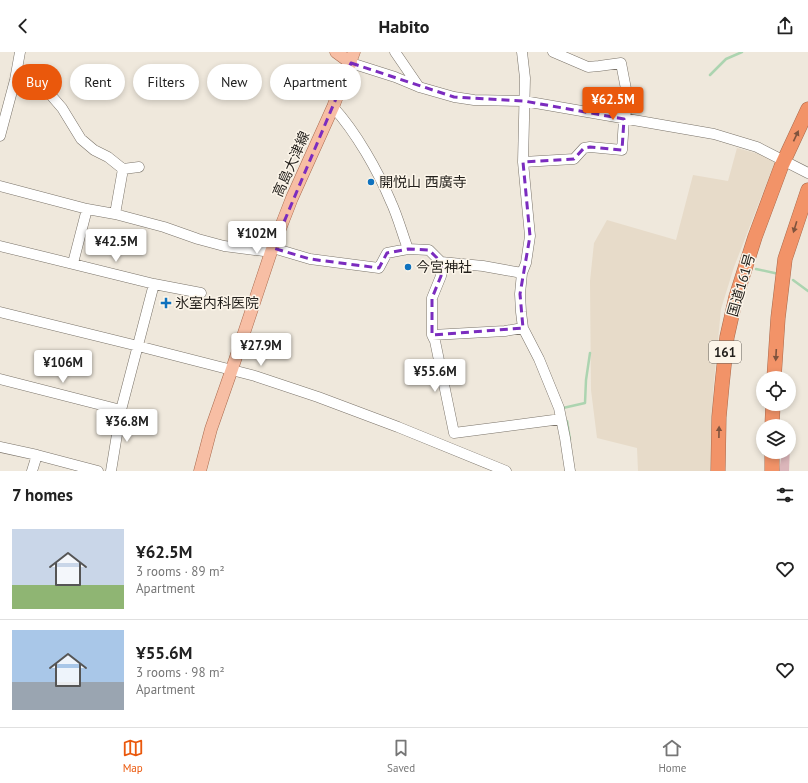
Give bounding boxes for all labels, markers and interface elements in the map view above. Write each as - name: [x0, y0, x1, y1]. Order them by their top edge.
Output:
- icon: back: [12, 15, 34, 37]
- text: Habito: [379, 15, 430, 38]
- icon: share: [774, 15, 796, 37]
- chip: Buy: [12, 64, 62, 100]
- chip: Rent: [70, 64, 125, 100]
- chip: Filters: [133, 64, 199, 100]
- chip: New: [207, 64, 262, 100]
- chip: Apartment: [270, 64, 361, 100]
- pin: ¥62.5M: [580, 87, 646, 121]
- text: ¥62.5M: [591, 91, 635, 108]
- street label: 高島大津線: [269, 128, 313, 200]
- one-way arrow: [793, 130, 799, 142]
- place label: 開悦山 西廣寺: [379, 173, 467, 191]
- marker: 開悦山 西廣寺: [366, 177, 376, 187]
- pin: ¥102M: [229, 221, 285, 255]
- one-way arrow: [792, 221, 798, 233]
- text: ¥102M: [237, 225, 277, 242]
- pin: ¥42.5M: [83, 229, 149, 263]
- text: ¥42.5M: [94, 233, 138, 250]
- street label: 国道161号: [723, 251, 759, 319]
- place label: 今宮神社: [416, 258, 472, 276]
- marker: 今宮神社: [403, 262, 413, 272]
- place label: 氷室内科医院: [175, 294, 259, 312]
- marker: 氷室内科医院: [160, 297, 172, 309]
- pin: ¥27.9M: [228, 333, 294, 367]
- text: ¥27.9M: [240, 337, 282, 354]
- road number: 161: [709, 341, 741, 363]
- one-way arrow: [772, 349, 779, 361]
- pin: ¥106M: [35, 350, 91, 384]
- text: ¥106M: [43, 354, 83, 371]
- pin: ¥55.6M: [402, 359, 468, 393]
- text: ¥55.6M: [413, 363, 457, 380]
- map controls: [756, 371, 796, 459]
- button: locate: [756, 371, 796, 411]
- pin: ¥36.8M: [94, 409, 160, 443]
- text: ¥36.8M: [105, 413, 149, 430]
- button: layers: [756, 419, 796, 459]
- one-way arrow: [716, 425, 722, 438]
- text: 7 homes: [12, 484, 73, 506]
- icon: filters: [774, 484, 796, 506]
- text: ¥62.5M: [136, 541, 192, 563]
- icon: home: [44, 545, 92, 593]
- icon: heart: [774, 558, 796, 580]
- text: 3 rooms · 89 m²: [136, 563, 225, 580]
- text: Apartment: [136, 580, 195, 597]
- text: ¥55.6M: [136, 642, 192, 664]
- icon: home: [44, 646, 92, 694]
- icon: heart: [774, 659, 796, 681]
- text: 3 rooms · 98 m²: [136, 664, 225, 681]
- text: Apartment: [136, 681, 195, 698]
- tab: Map: [122, 737, 144, 775]
- tab: Saved: [387, 737, 415, 775]
- tab: Home: [658, 737, 686, 775]

